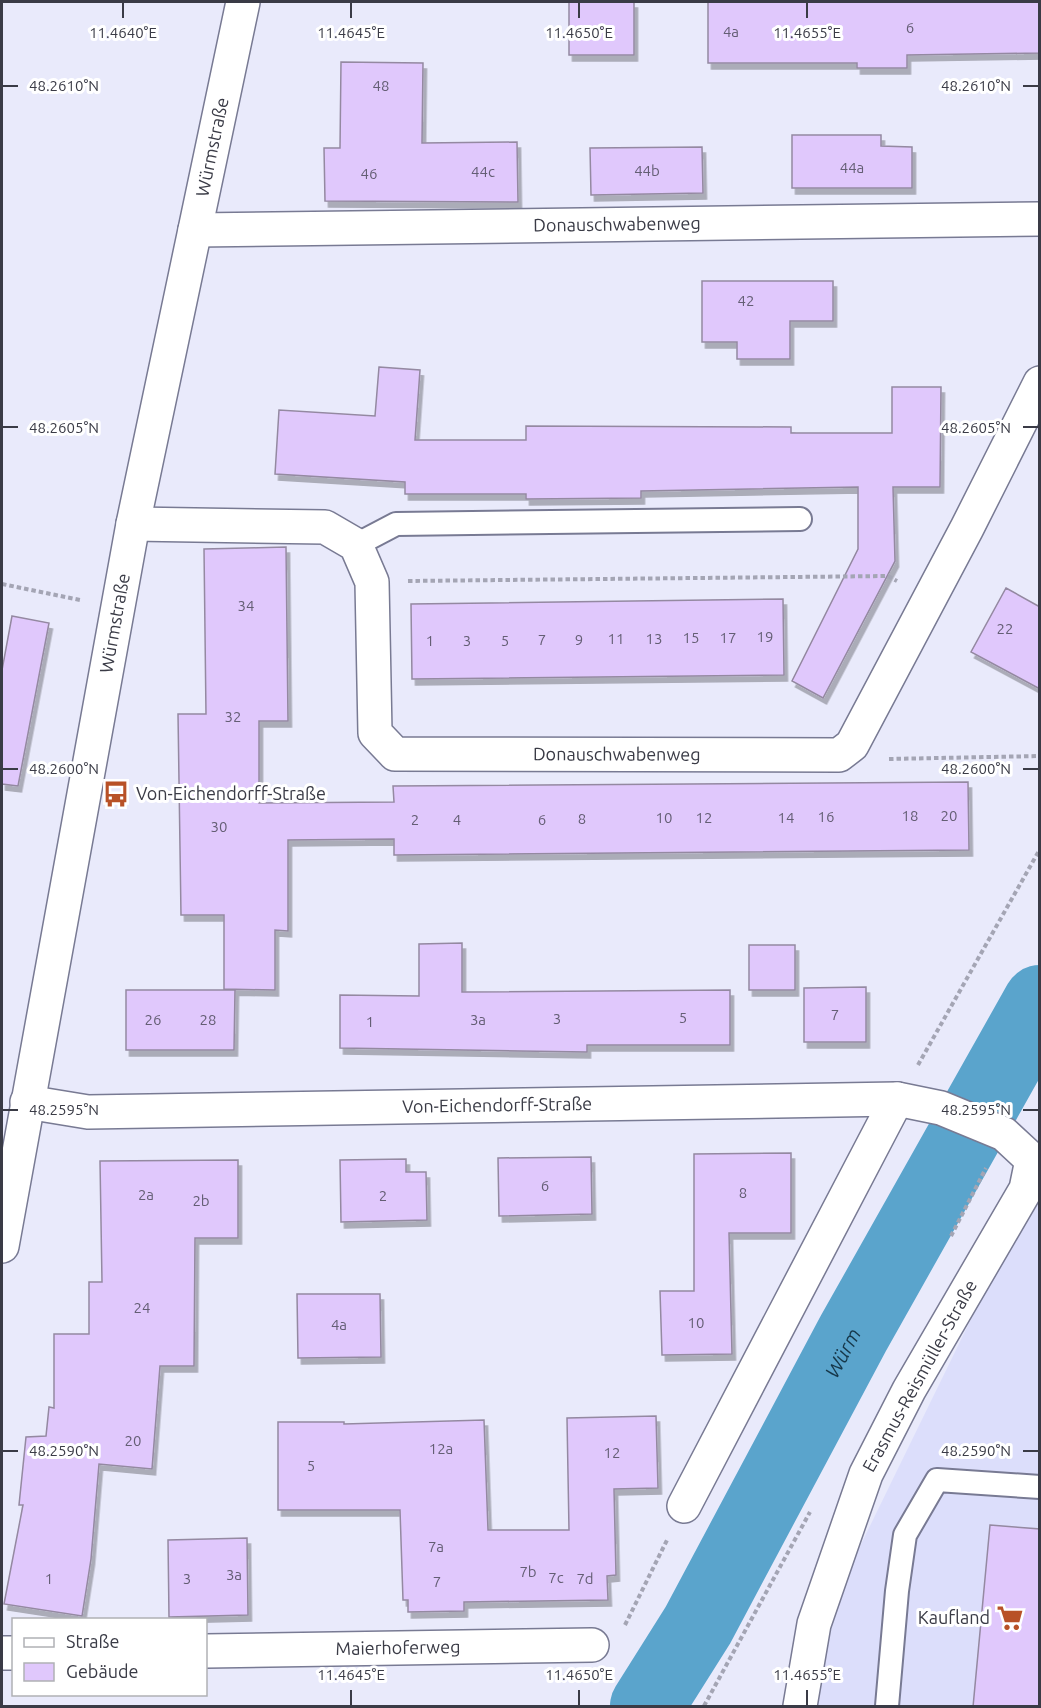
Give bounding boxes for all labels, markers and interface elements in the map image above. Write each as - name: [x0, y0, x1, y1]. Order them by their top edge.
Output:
- house number: 6: [906, 19, 914, 36]
- house number: 4a: [723, 23, 739, 40]
- text: 11.4640°E: [89, 24, 157, 41]
- text: 11.4645°E: [317, 24, 385, 41]
- text: 11.4650°E: [545, 24, 613, 41]
- text: 11.4655°E: [773, 24, 841, 41]
- text: 48.2610°N: [29, 77, 99, 94]
- house number: 48: [373, 77, 389, 94]
- text: 48.2610°N: [941, 77, 1011, 94]
- street label: Würmstraße: [191, 95, 232, 198]
- house number: 44a: [840, 159, 864, 176]
- house number: 44b: [634, 162, 660, 179]
- house number: 44c: [471, 163, 495, 180]
- house number: 46: [361, 165, 377, 182]
- street label: Donauschwabenweg: [533, 212, 701, 235]
- house number: 42: [738, 292, 754, 309]
- text: 48.2605°N: [29, 419, 99, 436]
- text: 48.2605°N: [941, 419, 1011, 436]
- street label: Würmstraße: [95, 572, 133, 674]
- house number: 34: [238, 597, 254, 614]
- house number: 22: [997, 620, 1013, 637]
- house number: 19: [757, 628, 773, 645]
- house number: 15: [683, 629, 699, 646]
- house number: 17: [720, 629, 736, 646]
- house number: 11: [608, 630, 624, 647]
- house number: 13: [646, 630, 662, 647]
- house number: 7: [538, 631, 546, 648]
- house number: 9: [575, 631, 583, 648]
- house number: 1: [426, 632, 434, 649]
- house number: 3: [463, 632, 471, 649]
- house number: 5: [501, 632, 509, 649]
- house number: 32: [225, 708, 241, 725]
- street label: Donauschwabenweg: [533, 743, 701, 764]
- text: 48.2600°N: [29, 760, 99, 777]
- text: 48.2600°N: [941, 760, 1011, 777]
- bus stop icon: Von-Eichendorff-Straße: [101, 779, 131, 809]
- place label: Von-Eichendorff-Straße: [136, 783, 326, 803]
- house number: 18: [902, 807, 918, 824]
- house number: 20: [941, 807, 957, 824]
- house number: 16: [818, 808, 834, 825]
- house number: 10: [656, 809, 672, 826]
- house number: 12: [696, 809, 712, 826]
- house number: 14: [778, 809, 794, 826]
- house number: 8: [578, 810, 586, 827]
- house number: 2: [411, 811, 419, 828]
- house number: 4: [453, 811, 461, 828]
- house number: 6: [538, 811, 546, 828]
- house number: 30: [211, 818, 227, 835]
- house number: 7: [831, 1006, 839, 1023]
- house number: 5: [679, 1009, 687, 1026]
- house number: 3: [553, 1010, 561, 1027]
- house number: 26: [145, 1011, 161, 1028]
- house number: 28: [200, 1011, 216, 1028]
- house number: 3a: [470, 1011, 486, 1028]
- house number: 1: [366, 1013, 374, 1030]
- street label: Von-Eichendorff-Straße: [402, 1093, 592, 1116]
- text: 48.2595°N: [29, 1101, 99, 1118]
- text: 48.2595°N: [941, 1101, 1011, 1118]
- house number: 6: [541, 1177, 549, 1194]
- house number: 8: [739, 1184, 747, 1201]
- house number: 2a: [138, 1186, 154, 1203]
- house number: 2: [379, 1187, 387, 1204]
- house number: 2b: [192, 1192, 210, 1209]
- street label: Erasmus-Reismüller-Straße: [858, 1276, 980, 1475]
- house number: 24: [134, 1299, 150, 1316]
- house number: 10: [688, 1314, 704, 1331]
- house number: 4a: [331, 1316, 347, 1333]
- water label: Würm: [820, 1324, 865, 1381]
- house number: 20: [125, 1432, 141, 1449]
- house number: 12a: [429, 1440, 453, 1457]
- text: 48.2590°N: [29, 1442, 99, 1459]
- text: 48.2590°N: [941, 1442, 1011, 1459]
- house number: 12: [604, 1444, 620, 1461]
- house number: 5: [307, 1457, 315, 1474]
- house number: 7a: [428, 1538, 444, 1555]
- house number: 7b: [519, 1563, 537, 1580]
- house number: 3a: [226, 1566, 242, 1583]
- house number: 7c: [548, 1569, 564, 1586]
- house number: 1: [45, 1570, 53, 1587]
- house number: 3: [183, 1570, 191, 1587]
- house number: 7d: [576, 1570, 594, 1587]
- house number: 7: [433, 1573, 441, 1590]
- supermarket icon: Kaufland: [995, 1603, 1025, 1633]
- place label: Kaufland: [918, 1607, 990, 1627]
- legend: [12, 1618, 207, 1696]
- text: Straße: [66, 1631, 119, 1651]
- street label: Maierhoferweg: [335, 1636, 461, 1658]
- text: Gebäude: [66, 1661, 138, 1681]
- text: 11.4645°E: [317, 1666, 385, 1683]
- text: 11.4650°E: [545, 1666, 613, 1683]
- text: 11.4655°E: [773, 1666, 841, 1683]

